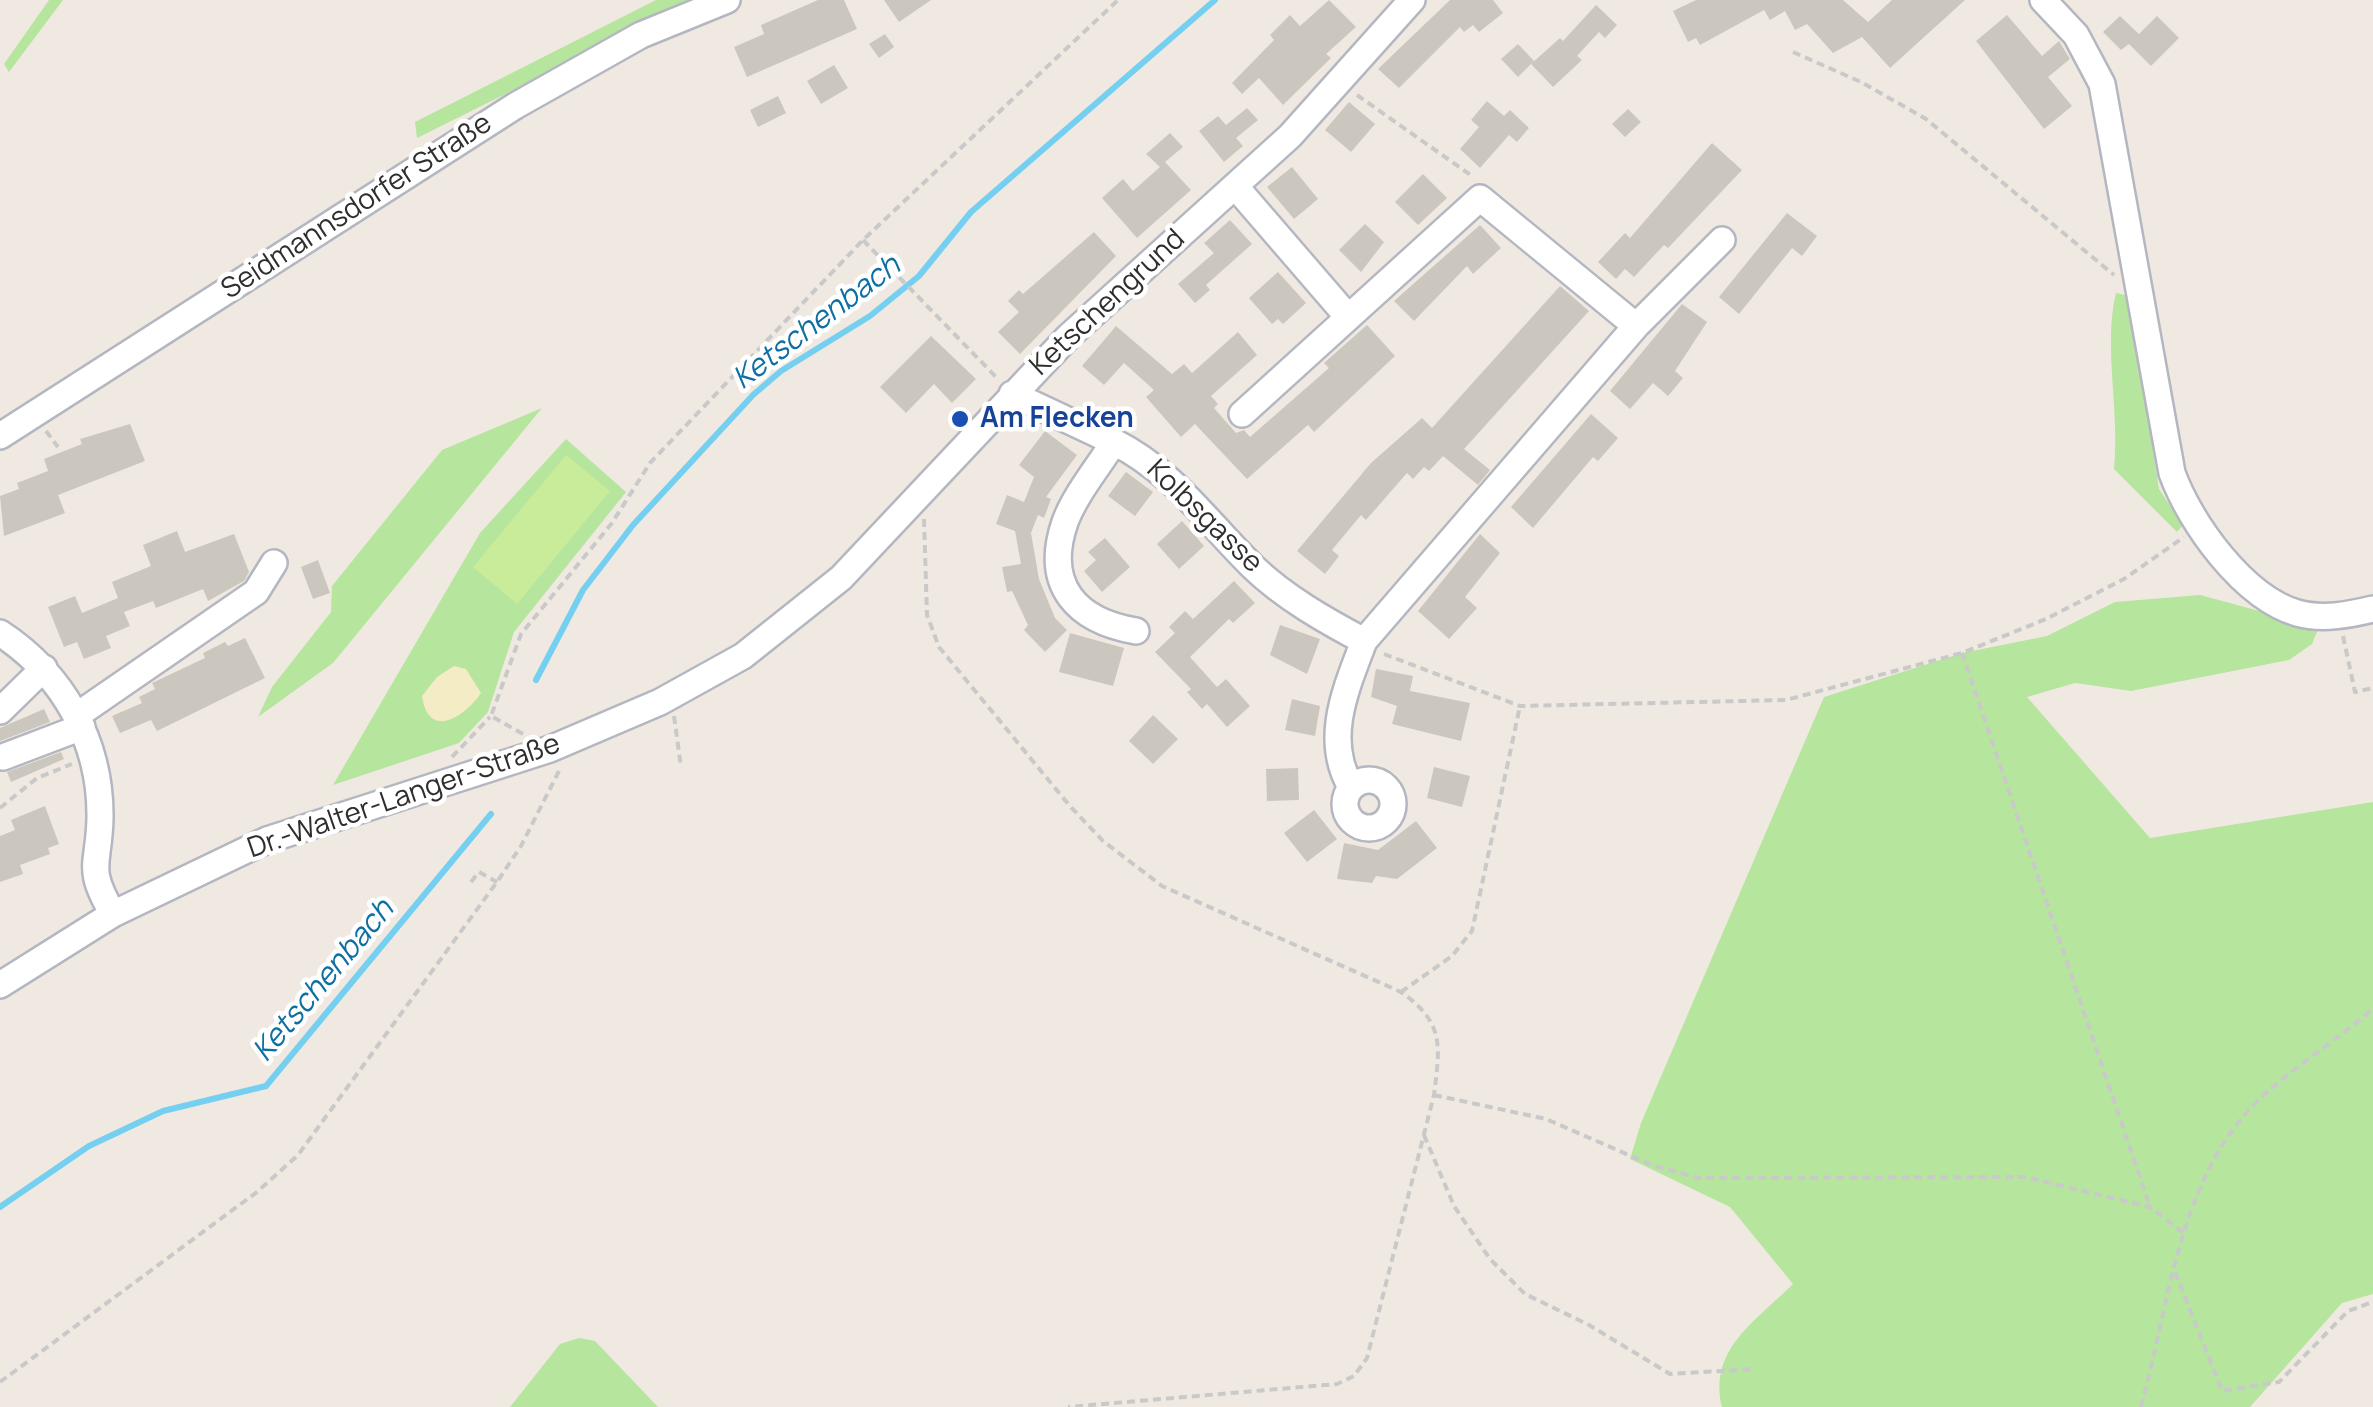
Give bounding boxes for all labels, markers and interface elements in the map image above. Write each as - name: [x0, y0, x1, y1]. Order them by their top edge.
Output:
- street label: Seidmannsdorfer Straße: [216, 107, 498, 307]
- street label: Ketschengrund: [1024, 223, 1192, 383]
- water label: Ketschenbach: [726, 248, 908, 398]
- place label: Am Flecken: [980, 402, 1134, 436]
- marker: Am Flecken: [949, 408, 971, 430]
- street label: Kolbsgasse: [1139, 454, 1269, 580]
- street label: Dr.-Walter-Langer-Straße: [243, 728, 565, 866]
- water label: Ketschenbach: [246, 893, 402, 1069]

